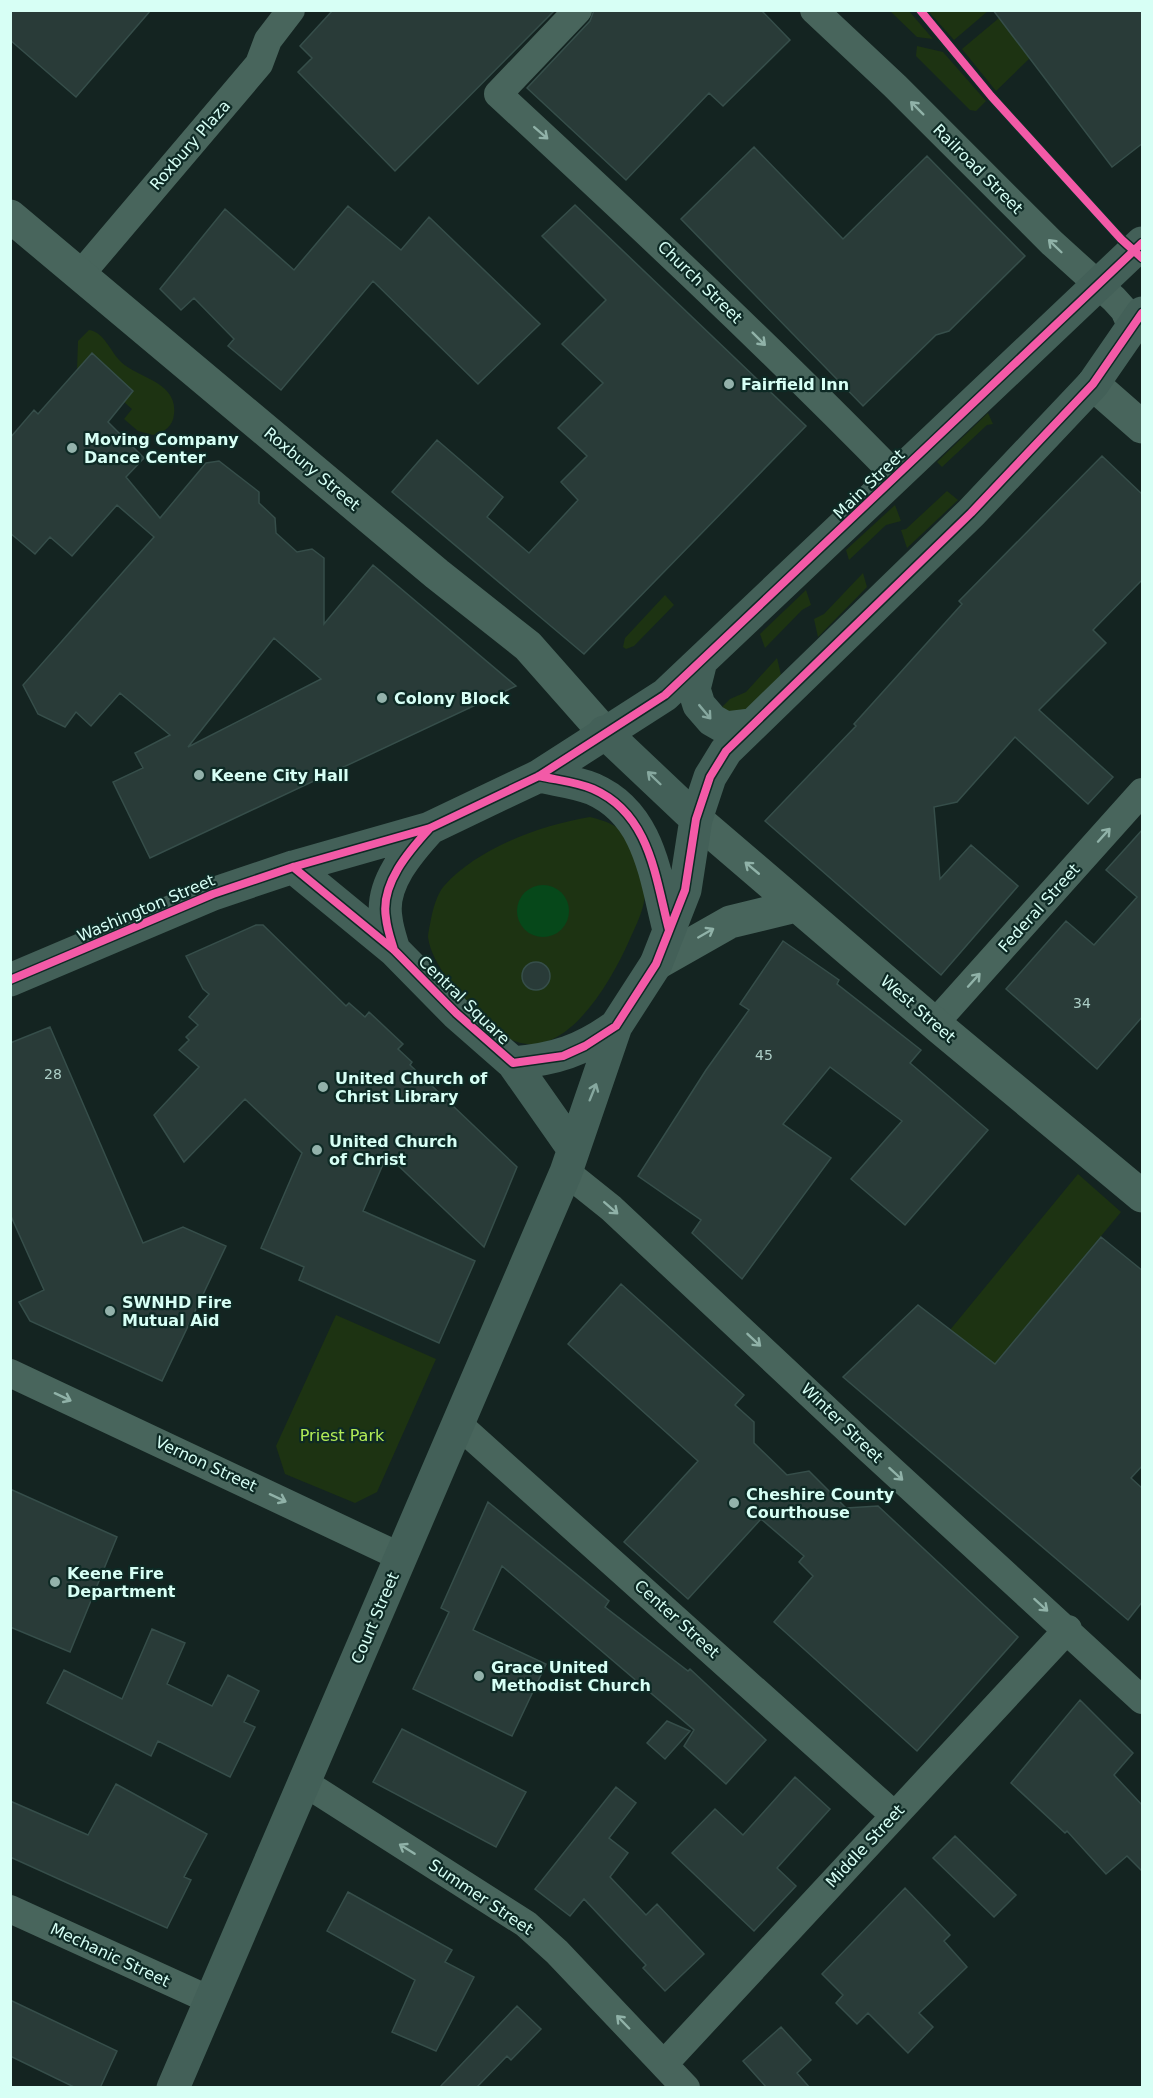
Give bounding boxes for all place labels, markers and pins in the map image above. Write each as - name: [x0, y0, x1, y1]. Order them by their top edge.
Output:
- place label: Fairfield Inn: [741, 375, 849, 394]
- marker: Fairfield Inn: [722, 377, 736, 391]
- place label: Moving Company Dance Center: [84, 430, 239, 467]
- marker: Moving Company Dance Center: [65, 441, 79, 455]
- place label: Colony Block: [394, 689, 510, 708]
- marker: Colony Block: [375, 691, 389, 705]
- place label: Keene City Hall: [211, 766, 349, 785]
- marker: Keene City Hall: [192, 768, 206, 782]
- place label: United Church of Christ Library: [335, 1069, 488, 1106]
- marker: United Church of Christ Library: [316, 1080, 330, 1094]
- place label: United Church of Christ: [329, 1132, 458, 1169]
- marker: United Church of Christ: [310, 1143, 324, 1157]
- place label: SWNHD Fire Mutual Aid: [122, 1293, 232, 1330]
- marker: SWNHD Fire Mutual Aid: [103, 1304, 117, 1318]
- place label: Cheshire County Courthouse: [746, 1485, 895, 1522]
- marker: Cheshire County Courthouse: [727, 1496, 741, 1510]
- place label: Keene Fire Department: [67, 1564, 176, 1601]
- marker: Keene Fire Department: [48, 1575, 62, 1589]
- place label: Grace United Methodist Church: [491, 1658, 651, 1695]
- marker: Grace United Methodist Church: [472, 1669, 486, 1683]

